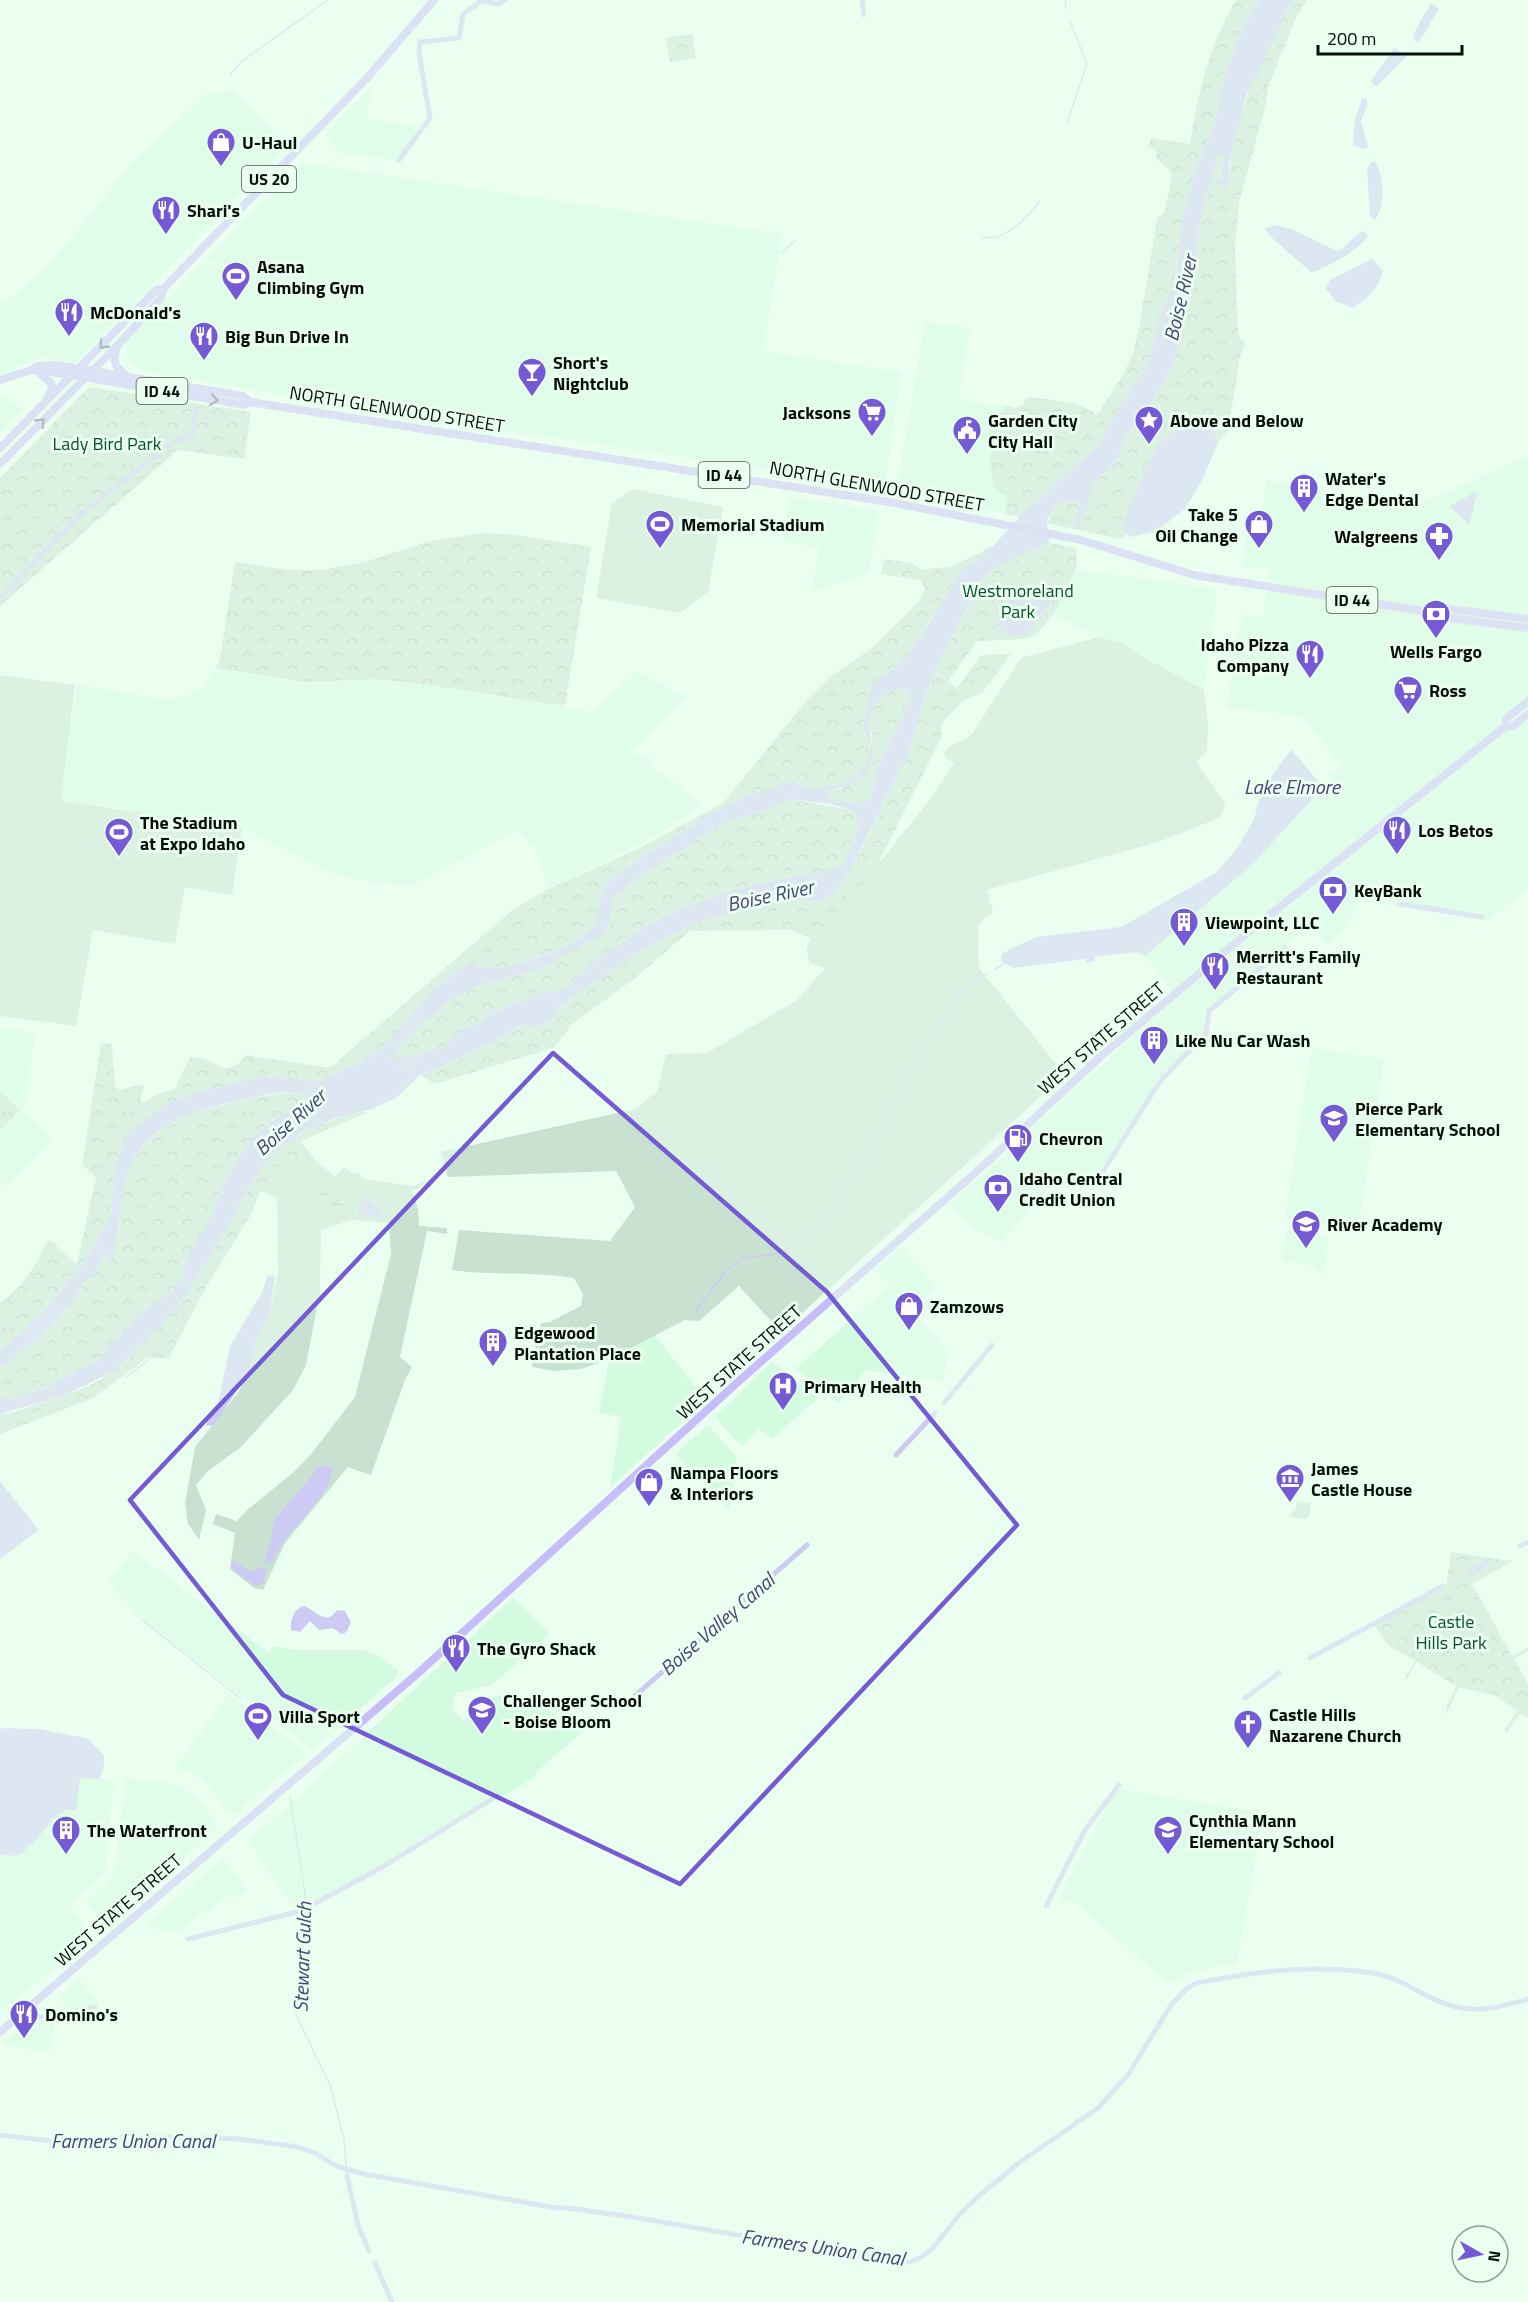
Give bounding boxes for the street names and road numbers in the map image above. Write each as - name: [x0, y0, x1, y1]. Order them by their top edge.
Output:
- road number: US 20: [242, 166, 296, 192]
- road number: ID 44: [136, 378, 188, 404]
- street label: NORTH GLENWOOD STREET: [288, 379, 507, 439]
- street label: NORTH GLENWOOD STREET: [768, 454, 987, 518]
- road number: ID 44: [698, 462, 750, 488]
- road number: ID 44: [1326, 587, 1378, 613]
- street label: WEST STATE STREET: [1032, 975, 1171, 1101]
- street label: WEST STATE STREET: [670, 1298, 808, 1426]
- street label: WEST STATE STREET: [49, 1847, 188, 1973]

